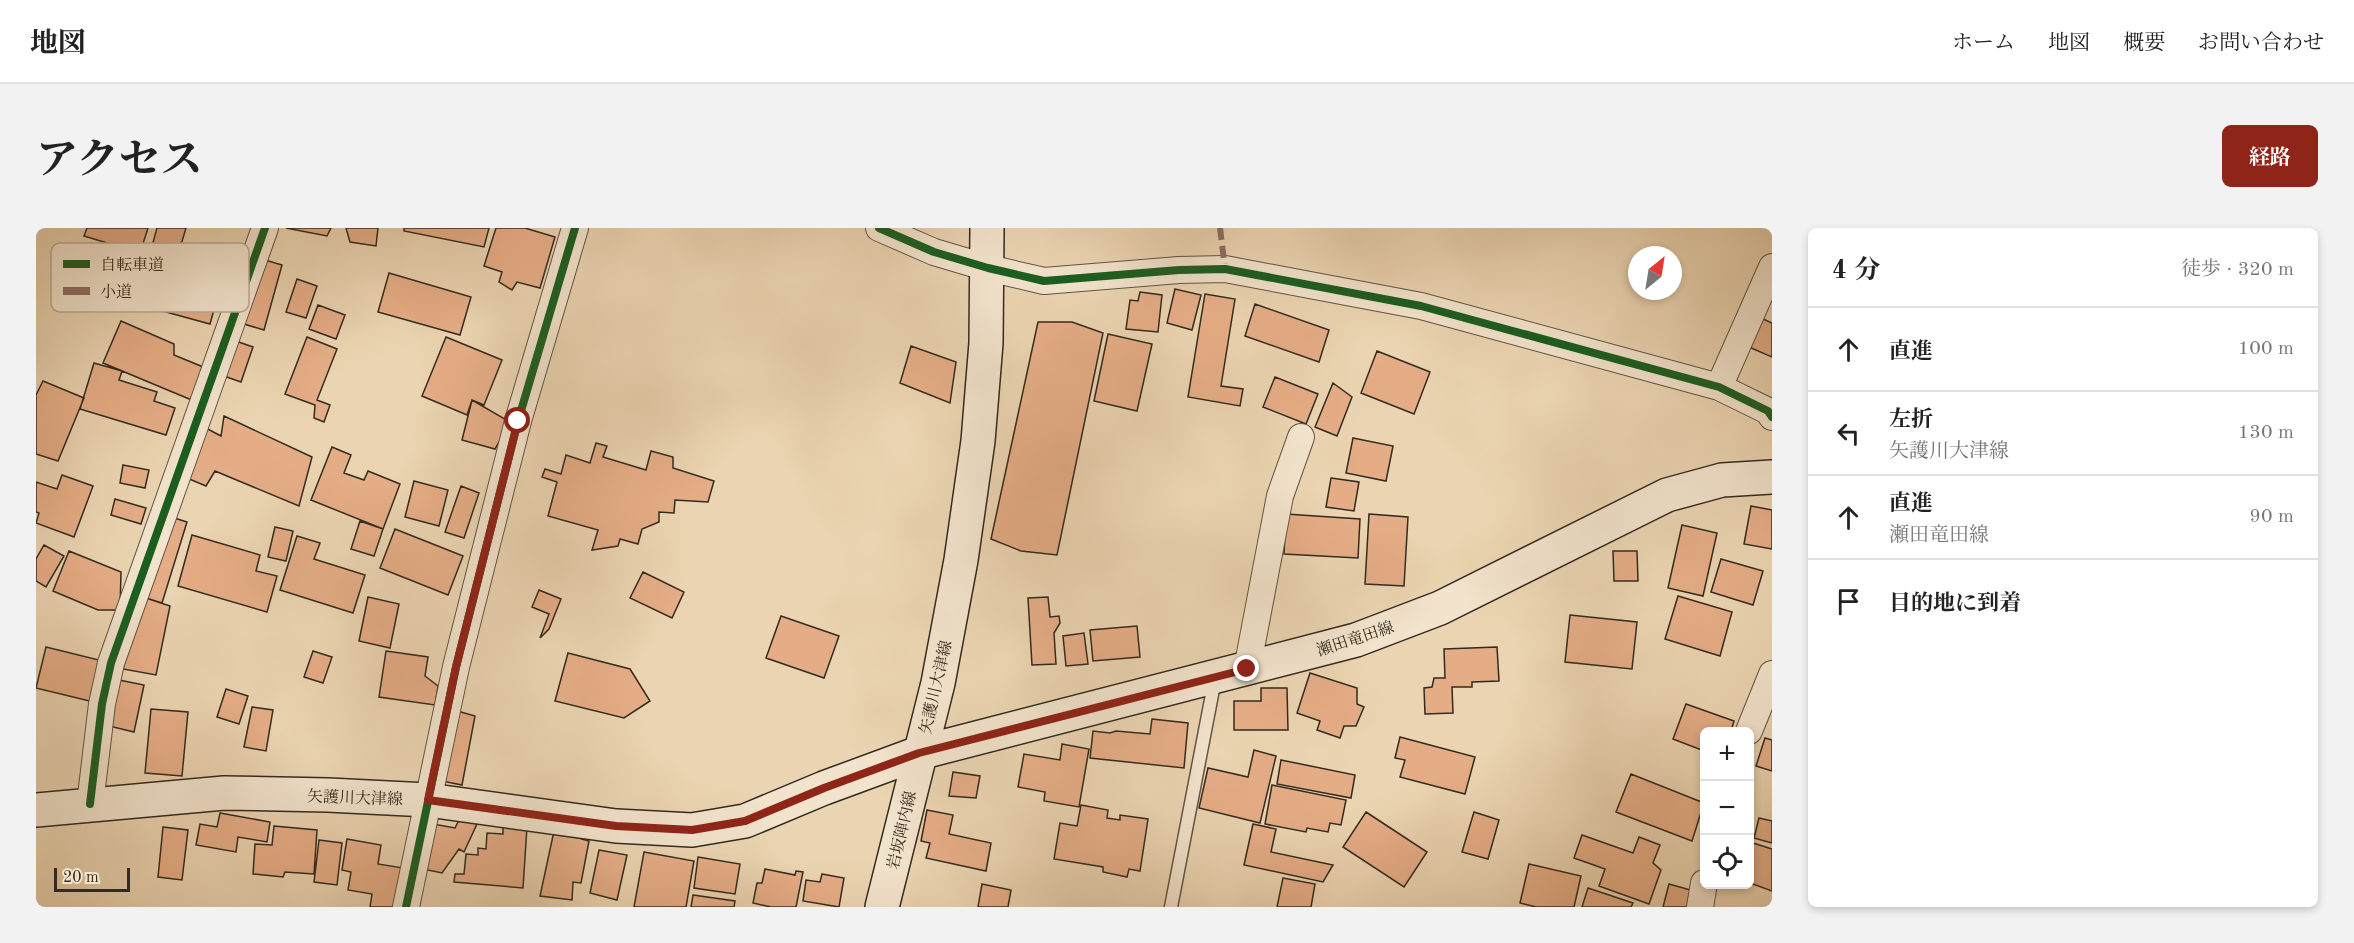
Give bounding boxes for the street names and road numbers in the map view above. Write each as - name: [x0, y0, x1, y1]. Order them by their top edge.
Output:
- street label: 瀬田竜田線: [1314, 618, 1396, 660]
- street label: 矢護川大津線: [916, 638, 956, 736]
- street label: 矢護川大津線: [307, 787, 403, 809]
- street label: 岩坂陣内線: [884, 789, 920, 871]

